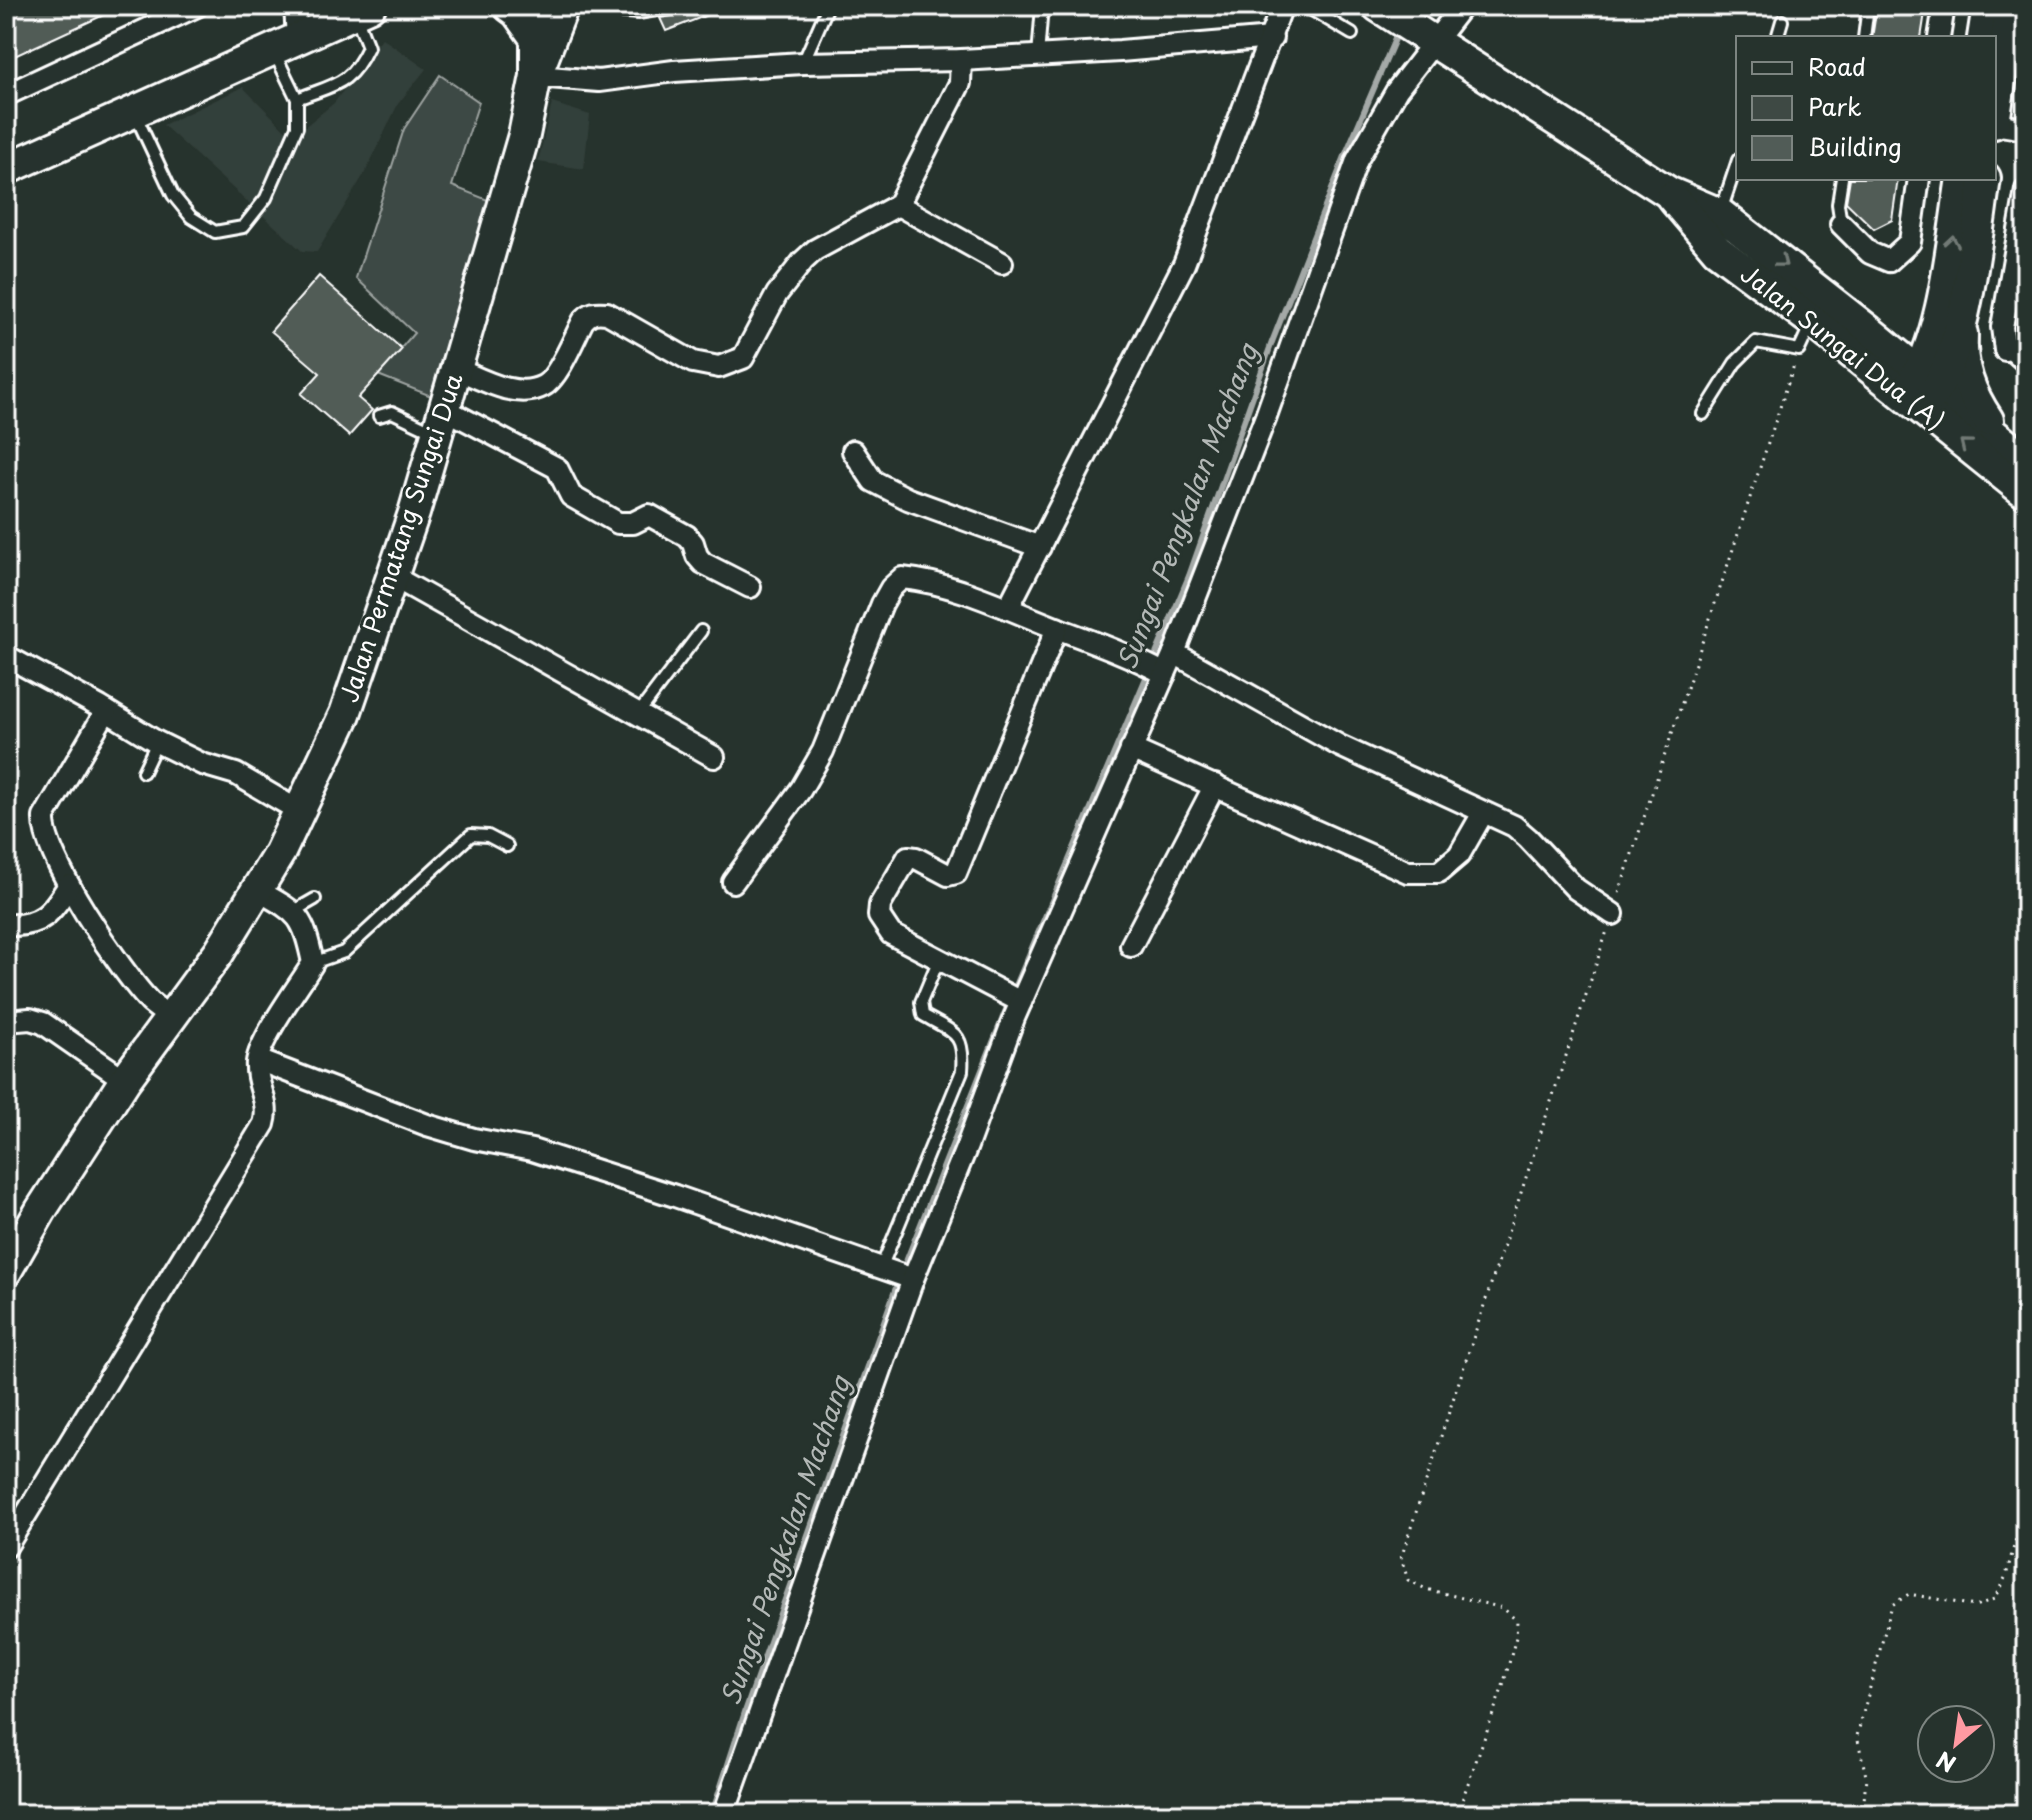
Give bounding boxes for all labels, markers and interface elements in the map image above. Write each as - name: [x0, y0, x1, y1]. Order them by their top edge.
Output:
- legend: [1736, 36, 1996, 180]
- text: Road: [1808, 48, 1866, 84]
- text: Park: [1808, 88, 1862, 124]
- text: Building: [1808, 128, 1902, 164]
- one-way arrow: [1943, 234, 1960, 248]
- one-way arrow: [1773, 252, 1788, 266]
- street label: Jalan Sungai Dua (A): [1734, 255, 1953, 438]
- water label: Sungai Pengkalan Machang: [1106, 336, 1267, 675]
- street label: Jalan Permatang Sungai Dua: [330, 368, 470, 707]
- one-way arrow: [1960, 439, 1974, 454]
- water label: Sungai Pengkalan Machang: [710, 1369, 860, 1710]
- north arrow: [1916, 1704, 1996, 1784]
- text: N: [1930, 1744, 1961, 1781]

